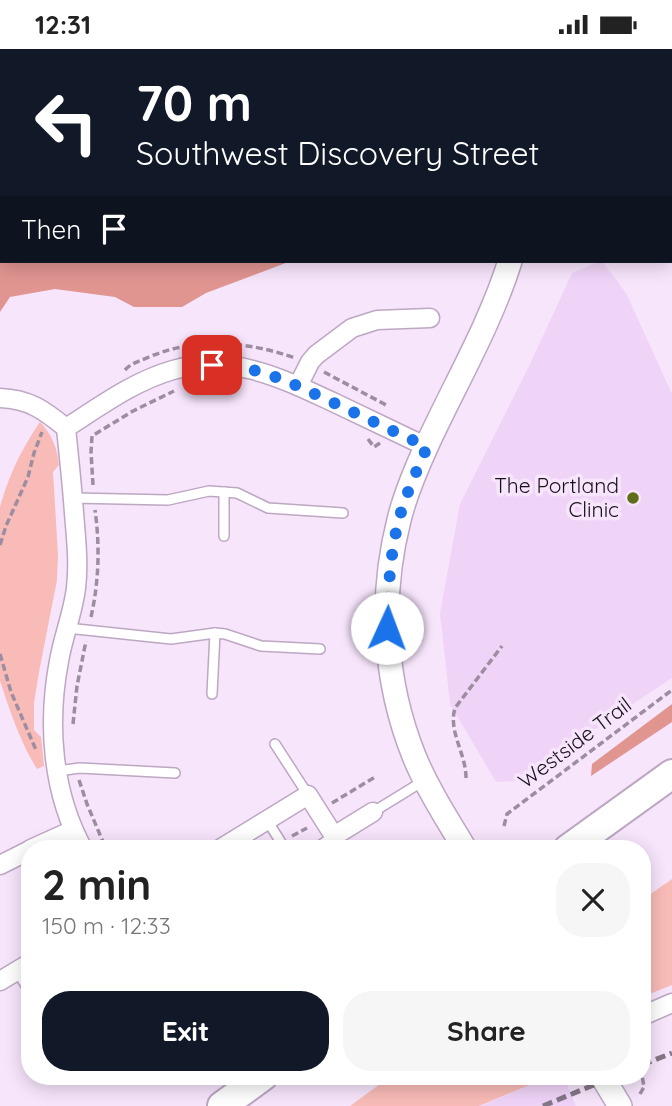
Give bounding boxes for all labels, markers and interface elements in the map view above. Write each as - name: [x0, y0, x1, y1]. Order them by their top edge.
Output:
- text: 12:31: [35, 8, 91, 41]
- text: 70 m: [136, 72, 252, 133]
- icon: left: [21, 77, 112, 168]
- text: Southwest Discovery Street: [136, 133, 539, 173]
- icon: arrive: [95, 210, 133, 248]
- text: Then: [21, 213, 81, 246]
- pin: [182, 335, 242, 395]
- icon: arrive: [193, 346, 231, 384]
- place label: The Portland Clinic: [494, 472, 619, 522]
- marker: The Portland Clinic: [625, 490, 641, 506]
- position arrow: [350, 591, 424, 665]
- street label: Westside Trail: [513, 691, 636, 793]
- text: 2 min: [42, 858, 151, 911]
- button: close: [556, 863, 630, 937]
- text: 150 m · 12:33: [42, 911, 171, 940]
- button: Exit: [42, 991, 329, 1071]
- button: Share: [343, 991, 630, 1071]

